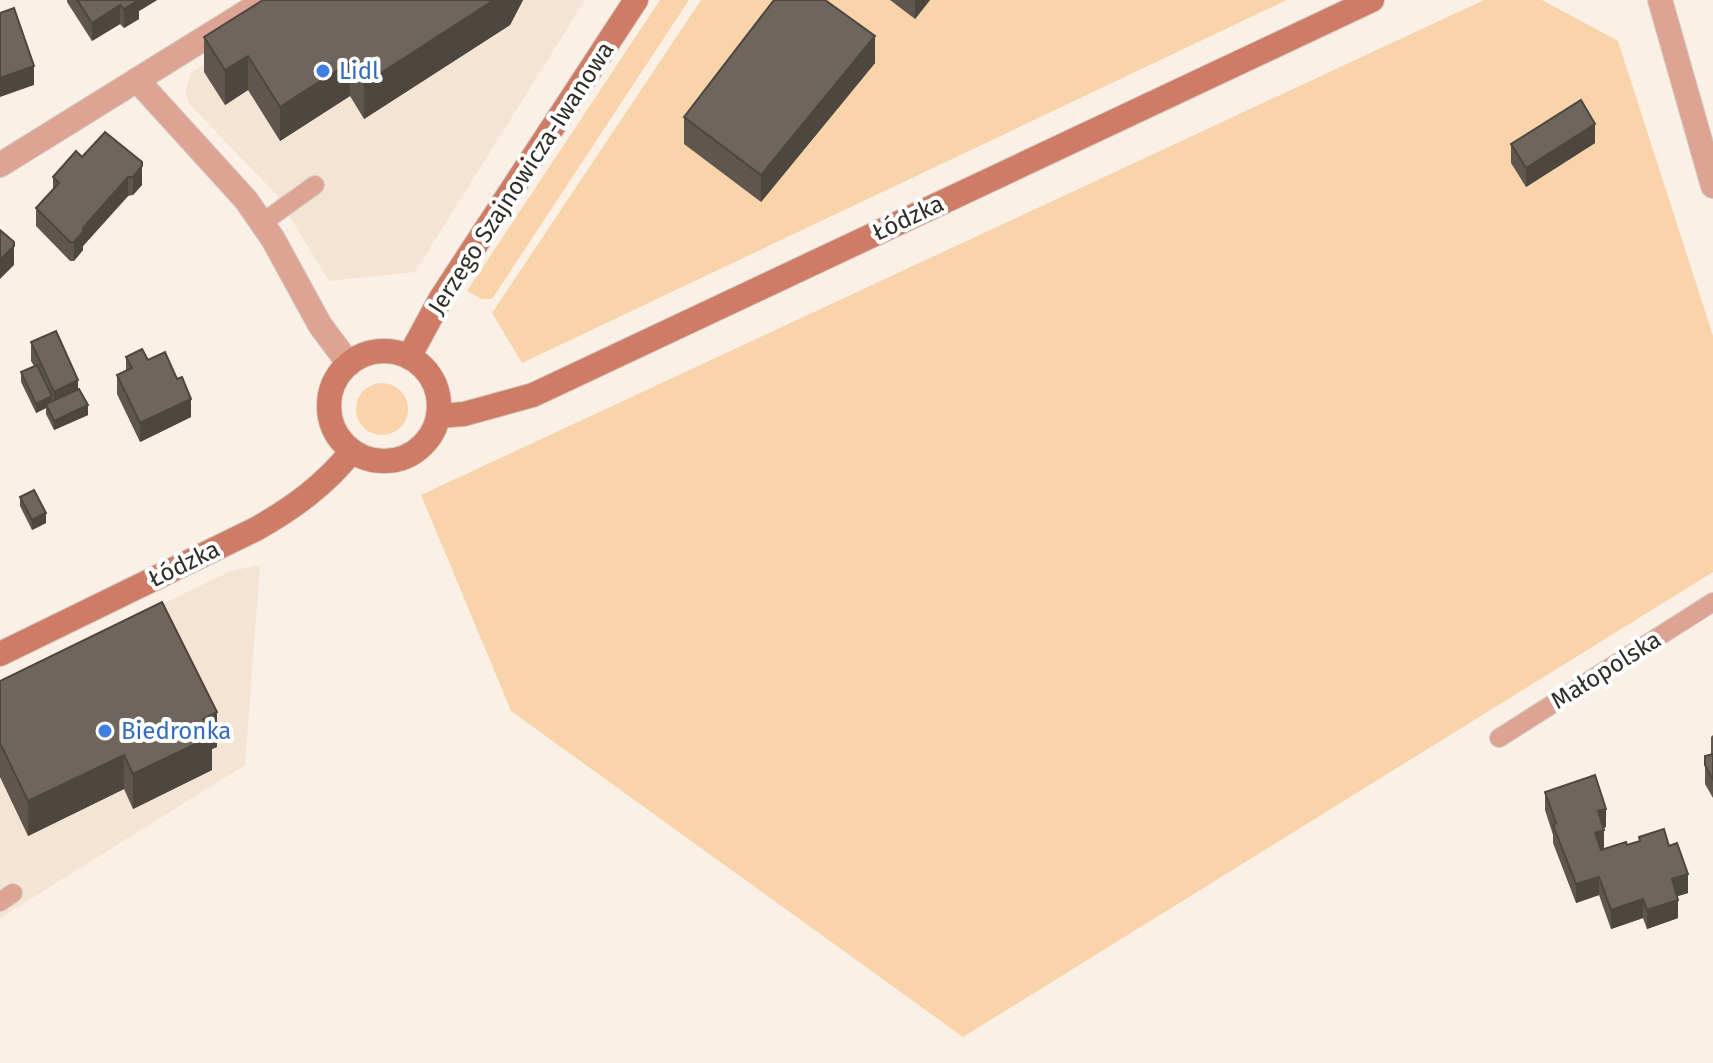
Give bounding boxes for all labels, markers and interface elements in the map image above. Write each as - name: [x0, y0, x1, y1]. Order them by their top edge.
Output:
- street label: Jerzego Szajnowicza-Iwanowa: [422, 37, 620, 319]
- place label: Lidl: [339, 57, 379, 85]
- marker: Lidl: [314, 62, 332, 80]
- street label: Łódzka: [868, 189, 948, 247]
- street label: Łódzka: [144, 535, 224, 593]
- street label: Małopolska: [1546, 625, 1666, 715]
- place label: Biedronka: [121, 717, 231, 745]
- marker: Biedronka: [96, 722, 114, 740]

